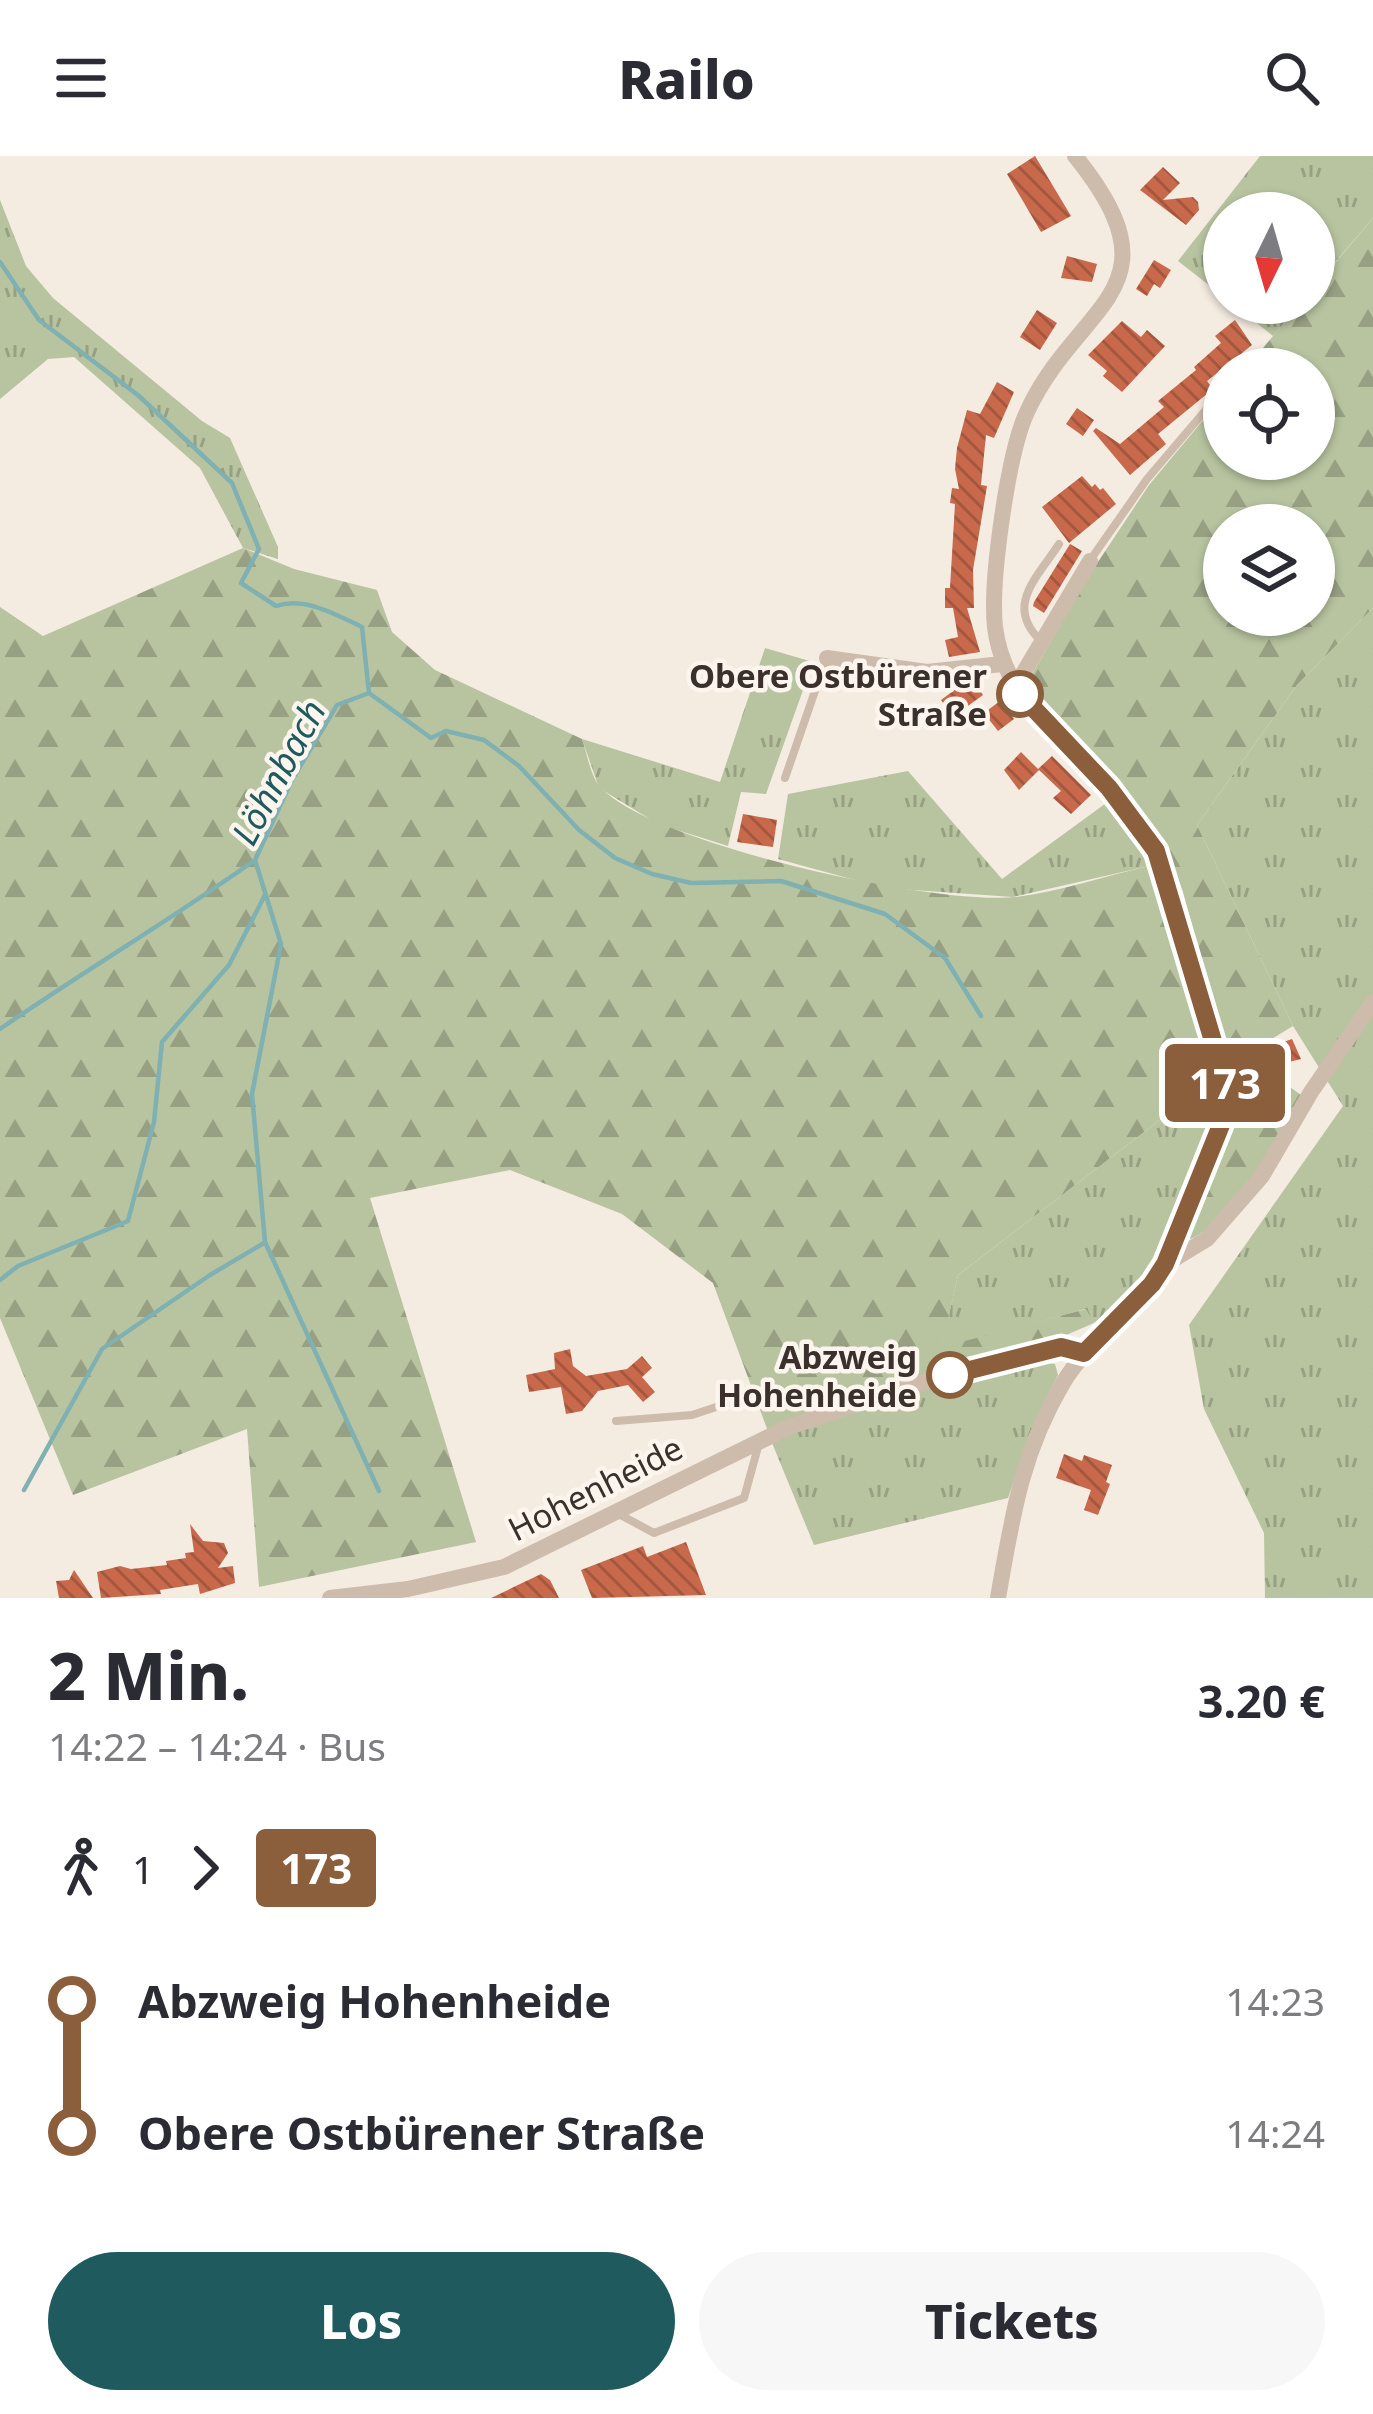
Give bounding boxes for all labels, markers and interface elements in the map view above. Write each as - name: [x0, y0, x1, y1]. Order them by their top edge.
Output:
- text: Railo: [618, 41, 755, 115]
- icon: menu: [48, 45, 114, 111]
- icon: search: [1259, 45, 1325, 111]
- north arrow: [1203, 192, 1335, 324]
- map controls: [1203, 192, 1335, 636]
- button: locate: [1203, 348, 1335, 480]
- button: layers: [1203, 504, 1335, 636]
- place label: Obere Ostbürener Straße: [689, 653, 987, 736]
- marker: Obere Ostbürener Straße: [998, 672, 1042, 716]
- water label: Löhnbach: [219, 691, 337, 853]
- line badge: 173: [1156, 1044, 1294, 1122]
- text: 173: [1189, 1054, 1261, 1111]
- place label: Abzweig Hohenheide: [717, 1334, 917, 1417]
- marker: Abzweig Hohenheide: [928, 1353, 972, 1397]
- street label: Hohenheide: [500, 1425, 690, 1551]
- text: 2 Min.: [48, 1629, 249, 1719]
- text: 3.20 €: [1198, 1670, 1325, 1731]
- text: 14:22 – 14:24 · Bus: [48, 1719, 386, 1772]
- icon: walk: [48, 1835, 114, 1901]
- icon: forward: [172, 1835, 238, 1901]
- text: 173: [280, 1839, 352, 1896]
- text: 1: [132, 1842, 154, 1895]
- text: Abzweig Hohenheide: [138, 1970, 611, 2031]
- text: 14:23: [1225, 1974, 1325, 2027]
- text: Obere Ostbürener Straße: [138, 2102, 705, 2163]
- text: 14:24: [1225, 2106, 1325, 2159]
- button: Los: [48, 2252, 675, 2390]
- button: Tickets: [699, 2252, 1325, 2390]

